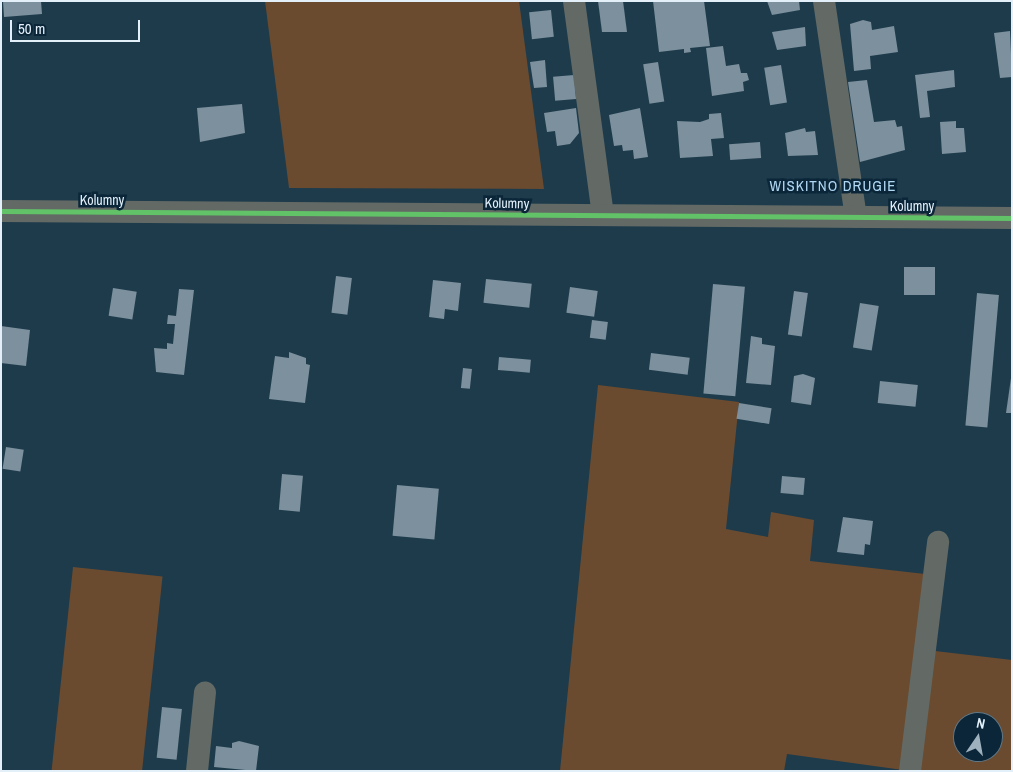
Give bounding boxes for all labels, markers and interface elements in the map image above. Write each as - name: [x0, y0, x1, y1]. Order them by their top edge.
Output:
- scale bar: [12, 10, 142, 42]
- text: 50 m: [18, 18, 45, 39]
- district label: WISKITNO DRUGIE: [768, 177, 898, 195]
- street label: Kolumny: [80, 192, 124, 208]
- street label: Kolumny: [485, 194, 529, 212]
- street label: Kolumny: [890, 198, 934, 214]
- north arrow: [953, 712, 1003, 762]
- text: N: [975, 714, 987, 733]

